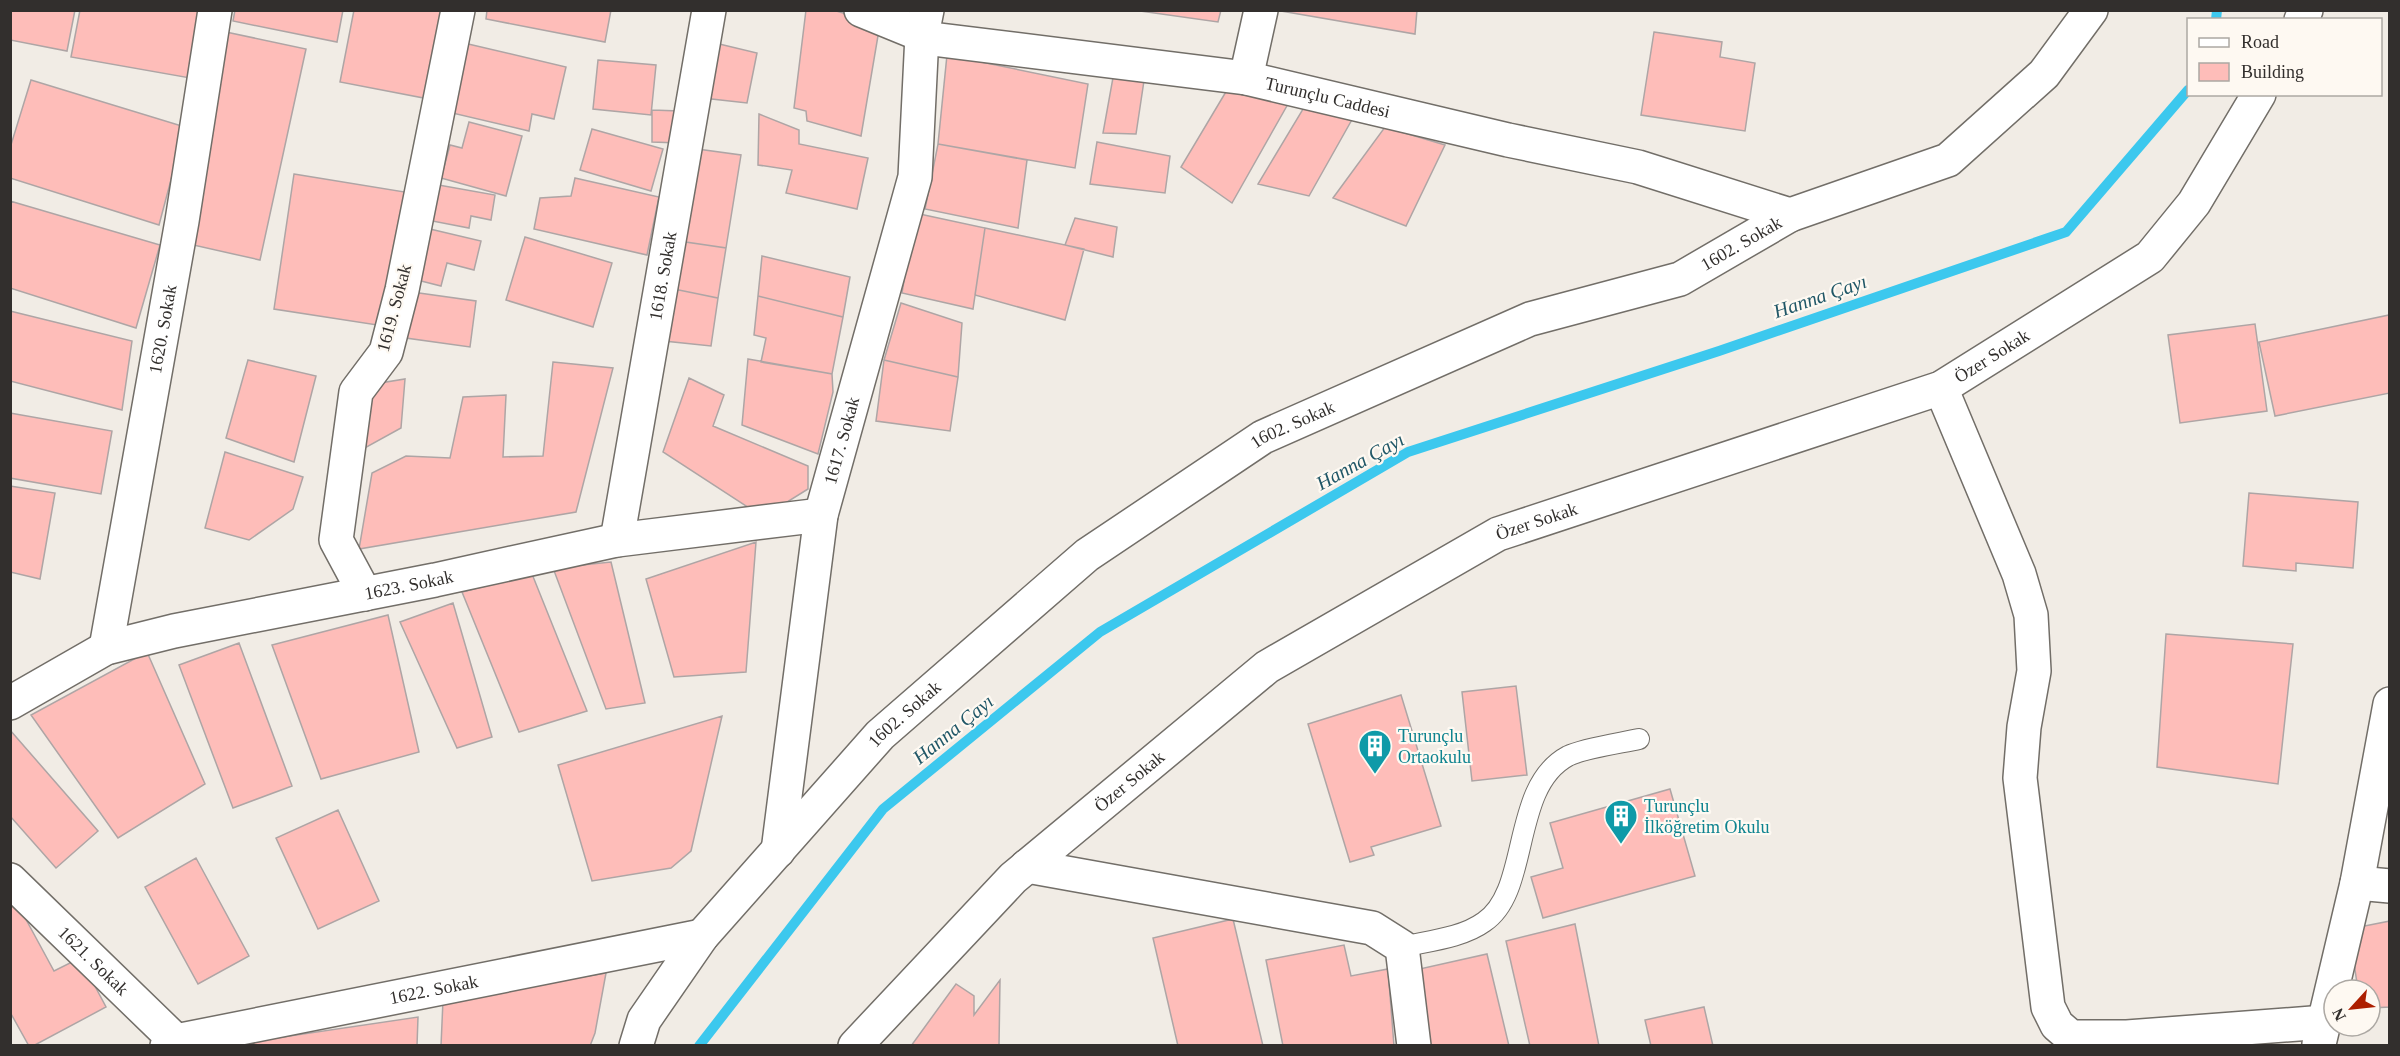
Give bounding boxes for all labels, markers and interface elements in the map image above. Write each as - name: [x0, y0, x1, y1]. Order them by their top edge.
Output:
- legend: [2187, 18, 2382, 96]
- text: Road: [2241, 32, 2279, 52]
- text: Building: [2241, 62, 2304, 82]
- street label: Turunçlu Caddesi: [1263, 73, 1392, 122]
- street label: 1602. Sokak: [1697, 212, 1785, 275]
- street label: 1618. Sokak: [645, 230, 680, 322]
- street label: 1619. Sokak: [373, 262, 415, 354]
- water label: Hanna Çayı: [1770, 270, 1870, 323]
- street label: 1620. Sokak: [145, 283, 181, 375]
- street label: Özer Sokak: [1951, 325, 2033, 387]
- street label: 1617. Sokak: [820, 395, 863, 487]
- street label: 1602. Sokak: [1247, 397, 1337, 453]
- water label: Hanna Çayı: [1311, 428, 1408, 496]
- street label: Özer Sokak: [1493, 499, 1580, 544]
- street label: 1623. Sokak: [363, 566, 455, 604]
- street label: 1602. Sokak: [864, 677, 945, 751]
- water label: Hanna Çayı: [908, 690, 998, 770]
- place label: Turunçlu Ortaokulu: [1398, 726, 1471, 767]
- building icon: Turunçlu Ortaokulu: [1357, 728, 1393, 775]
- street label: Özer Sokak: [1091, 747, 1168, 816]
- place label: Turunçlu İlköğretim Okulu: [1644, 796, 1769, 837]
- building icon: Turunçlu İlköğretim Okulu: [1603, 798, 1639, 845]
- street label: 1621. Sokak: [54, 922, 133, 999]
- street label: 1622. Sokak: [388, 971, 480, 1008]
- north arrow: [2322, 978, 2382, 1038]
- text: N: [2329, 1005, 2349, 1024]

